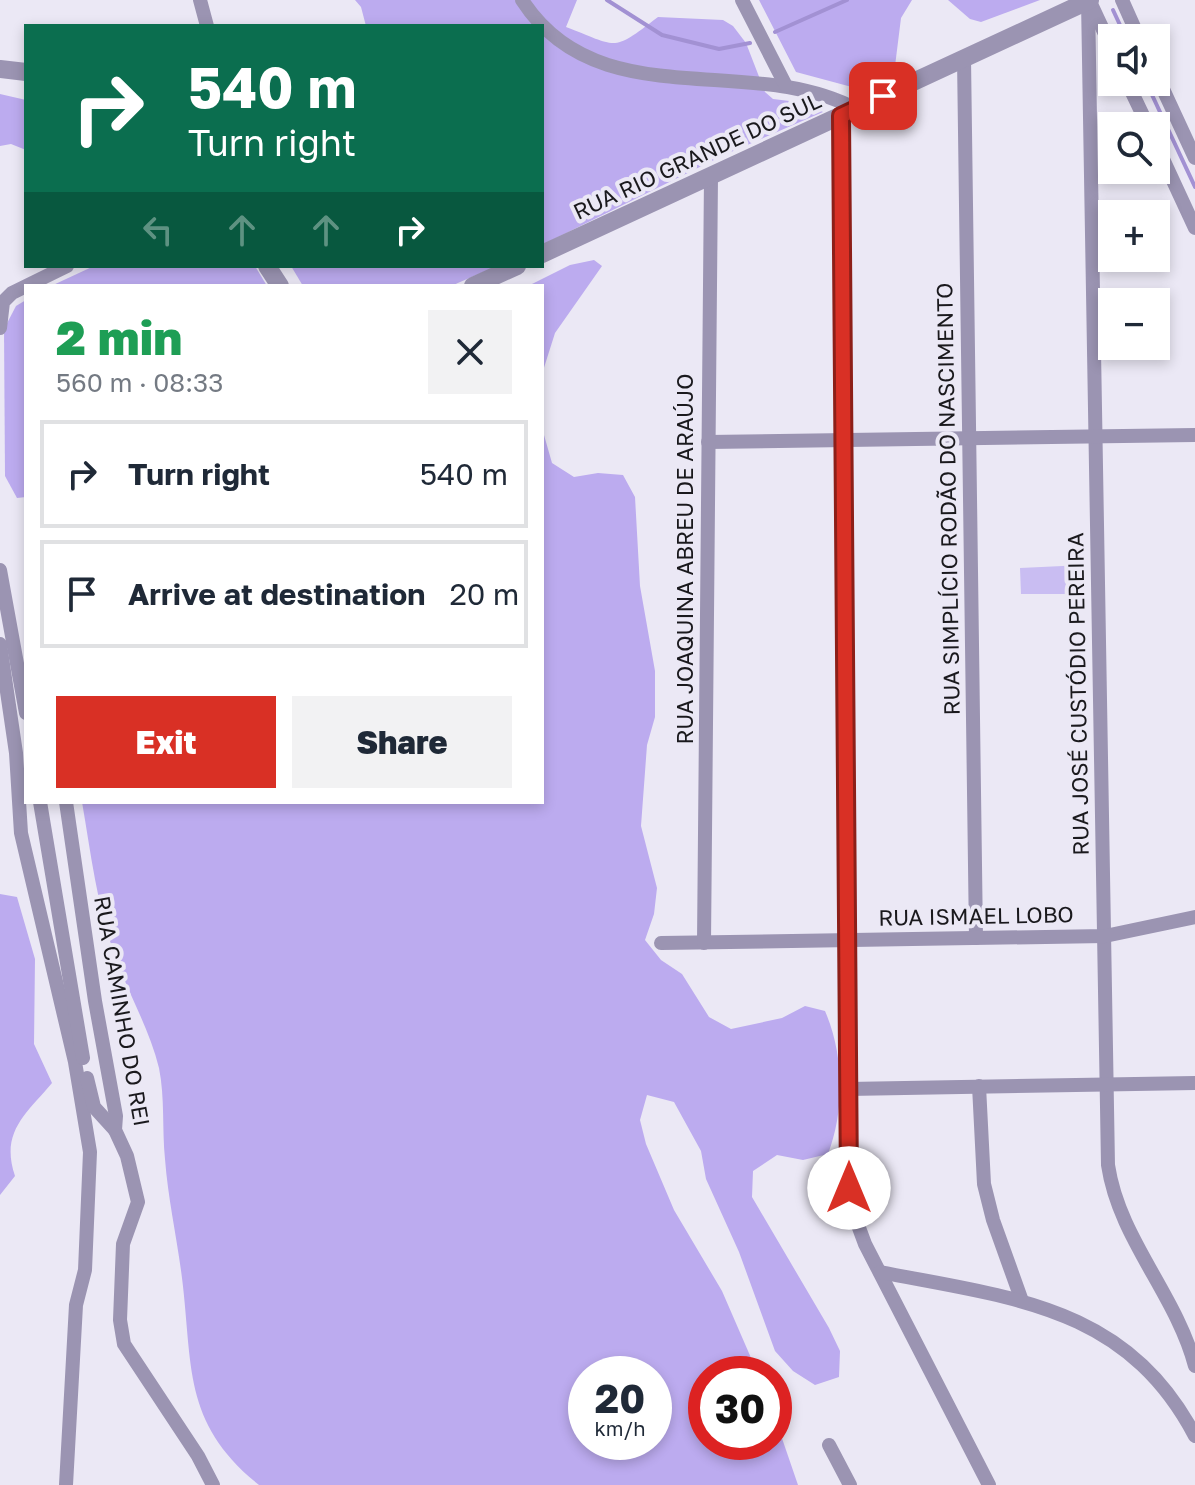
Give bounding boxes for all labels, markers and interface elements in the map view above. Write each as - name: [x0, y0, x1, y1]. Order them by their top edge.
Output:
- map controls: [1098, 24, 1170, 360]
- button: sound: [1098, 24, 1170, 96]
- text: 540 m: [188, 53, 357, 120]
- icon: right: [56, 56, 160, 160]
- pin: [849, 62, 917, 130]
- icon: arrive: [861, 74, 905, 118]
- street label: RUA RIO GRANDE DO SUL: [569, 86, 825, 225]
- button: search: [1098, 112, 1170, 184]
- text: Turn right: [188, 121, 356, 164]
- button: +: [1098, 200, 1170, 272]
- icon: left: [136, 208, 180, 252]
- icon: ahead: [220, 208, 264, 252]
- icon: ahead: [304, 208, 348, 252]
- icon: right: [388, 208, 432, 252]
- street label: RUA SIMPLÍCIO RODÃO DO NASCIMENTO: [930, 282, 965, 716]
- button: −: [1098, 288, 1170, 360]
- text: 2 min: [56, 308, 182, 366]
- button: close: [428, 310, 512, 394]
- text: 560 m · 08:33: [56, 367, 223, 398]
- street label: RUA JOAQUINA ABREU DE ARAÚJO: [671, 373, 698, 745]
- icon: right: [60, 452, 104, 496]
- text: Turn right: [128, 456, 270, 492]
- text: 540 m: [420, 456, 508, 492]
- street label: RUA JOSÉ CUSTÓDIO PEREIRA: [1061, 532, 1094, 856]
- icon: arrive: [60, 572, 104, 616]
- text: Arrive at destination: [128, 576, 425, 612]
- text: 20 m: [449, 576, 519, 612]
- button: Exit: [56, 696, 276, 788]
- button: Share: [292, 696, 512, 788]
- street label: RUA CAMINHO DO REI: [89, 894, 156, 1128]
- street label: RUA ISMAEL LOBO: [878, 900, 1074, 931]
- position arrow: [807, 1146, 891, 1230]
- speed limit sign: 30: [688, 1356, 792, 1460]
- text: 20: [595, 1374, 645, 1422]
- text: km/h: [595, 1416, 645, 1440]

